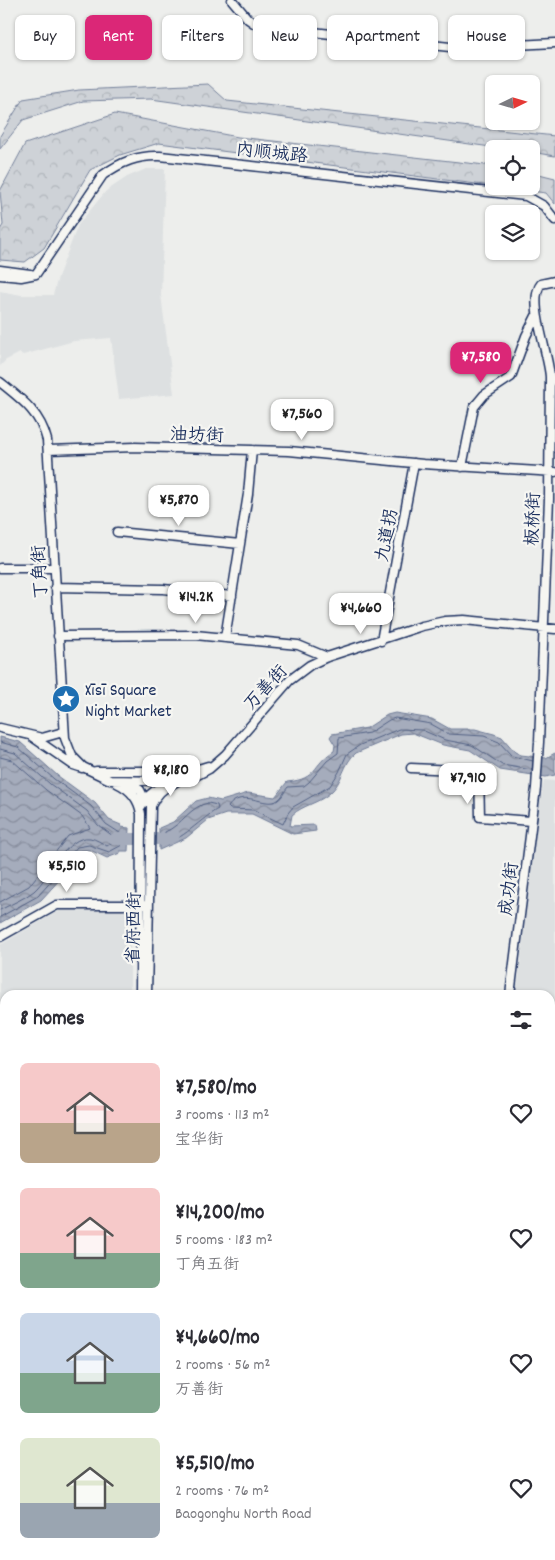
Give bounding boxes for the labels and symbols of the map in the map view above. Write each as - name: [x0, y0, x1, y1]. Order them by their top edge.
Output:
- north arrow: [485, 75, 540, 130]
- street label: 内顺城路: [235, 138, 309, 171]
- pin: ¥7,580: [440, 342, 522, 384]
- pin: ¥7,560: [261, 398, 343, 441]
- street label: 油坊街: [169, 423, 224, 450]
- pin: ¥5,870: [138, 484, 220, 527]
- street label: 板桥街: [521, 492, 548, 547]
- street label: 九道拐: [371, 507, 406, 564]
- street label: 丁角街: [28, 544, 55, 599]
- pin: ¥14.2K: [155, 582, 237, 624]
- pin: ¥4,660: [320, 592, 402, 635]
- street label: 万善街: [239, 660, 294, 717]
- place label: Xīsī Square Night Market: [85, 679, 172, 725]
- place icon: Xīsī Square Night Market: [51, 684, 81, 714]
- pin: ¥8,180: [130, 754, 212, 797]
- pin: ¥7,910: [427, 762, 509, 805]
- pin: ¥5,510: [26, 850, 108, 893]
- street label: 成功街: [495, 861, 526, 918]
- street label: 省府西街: [122, 892, 149, 964]

